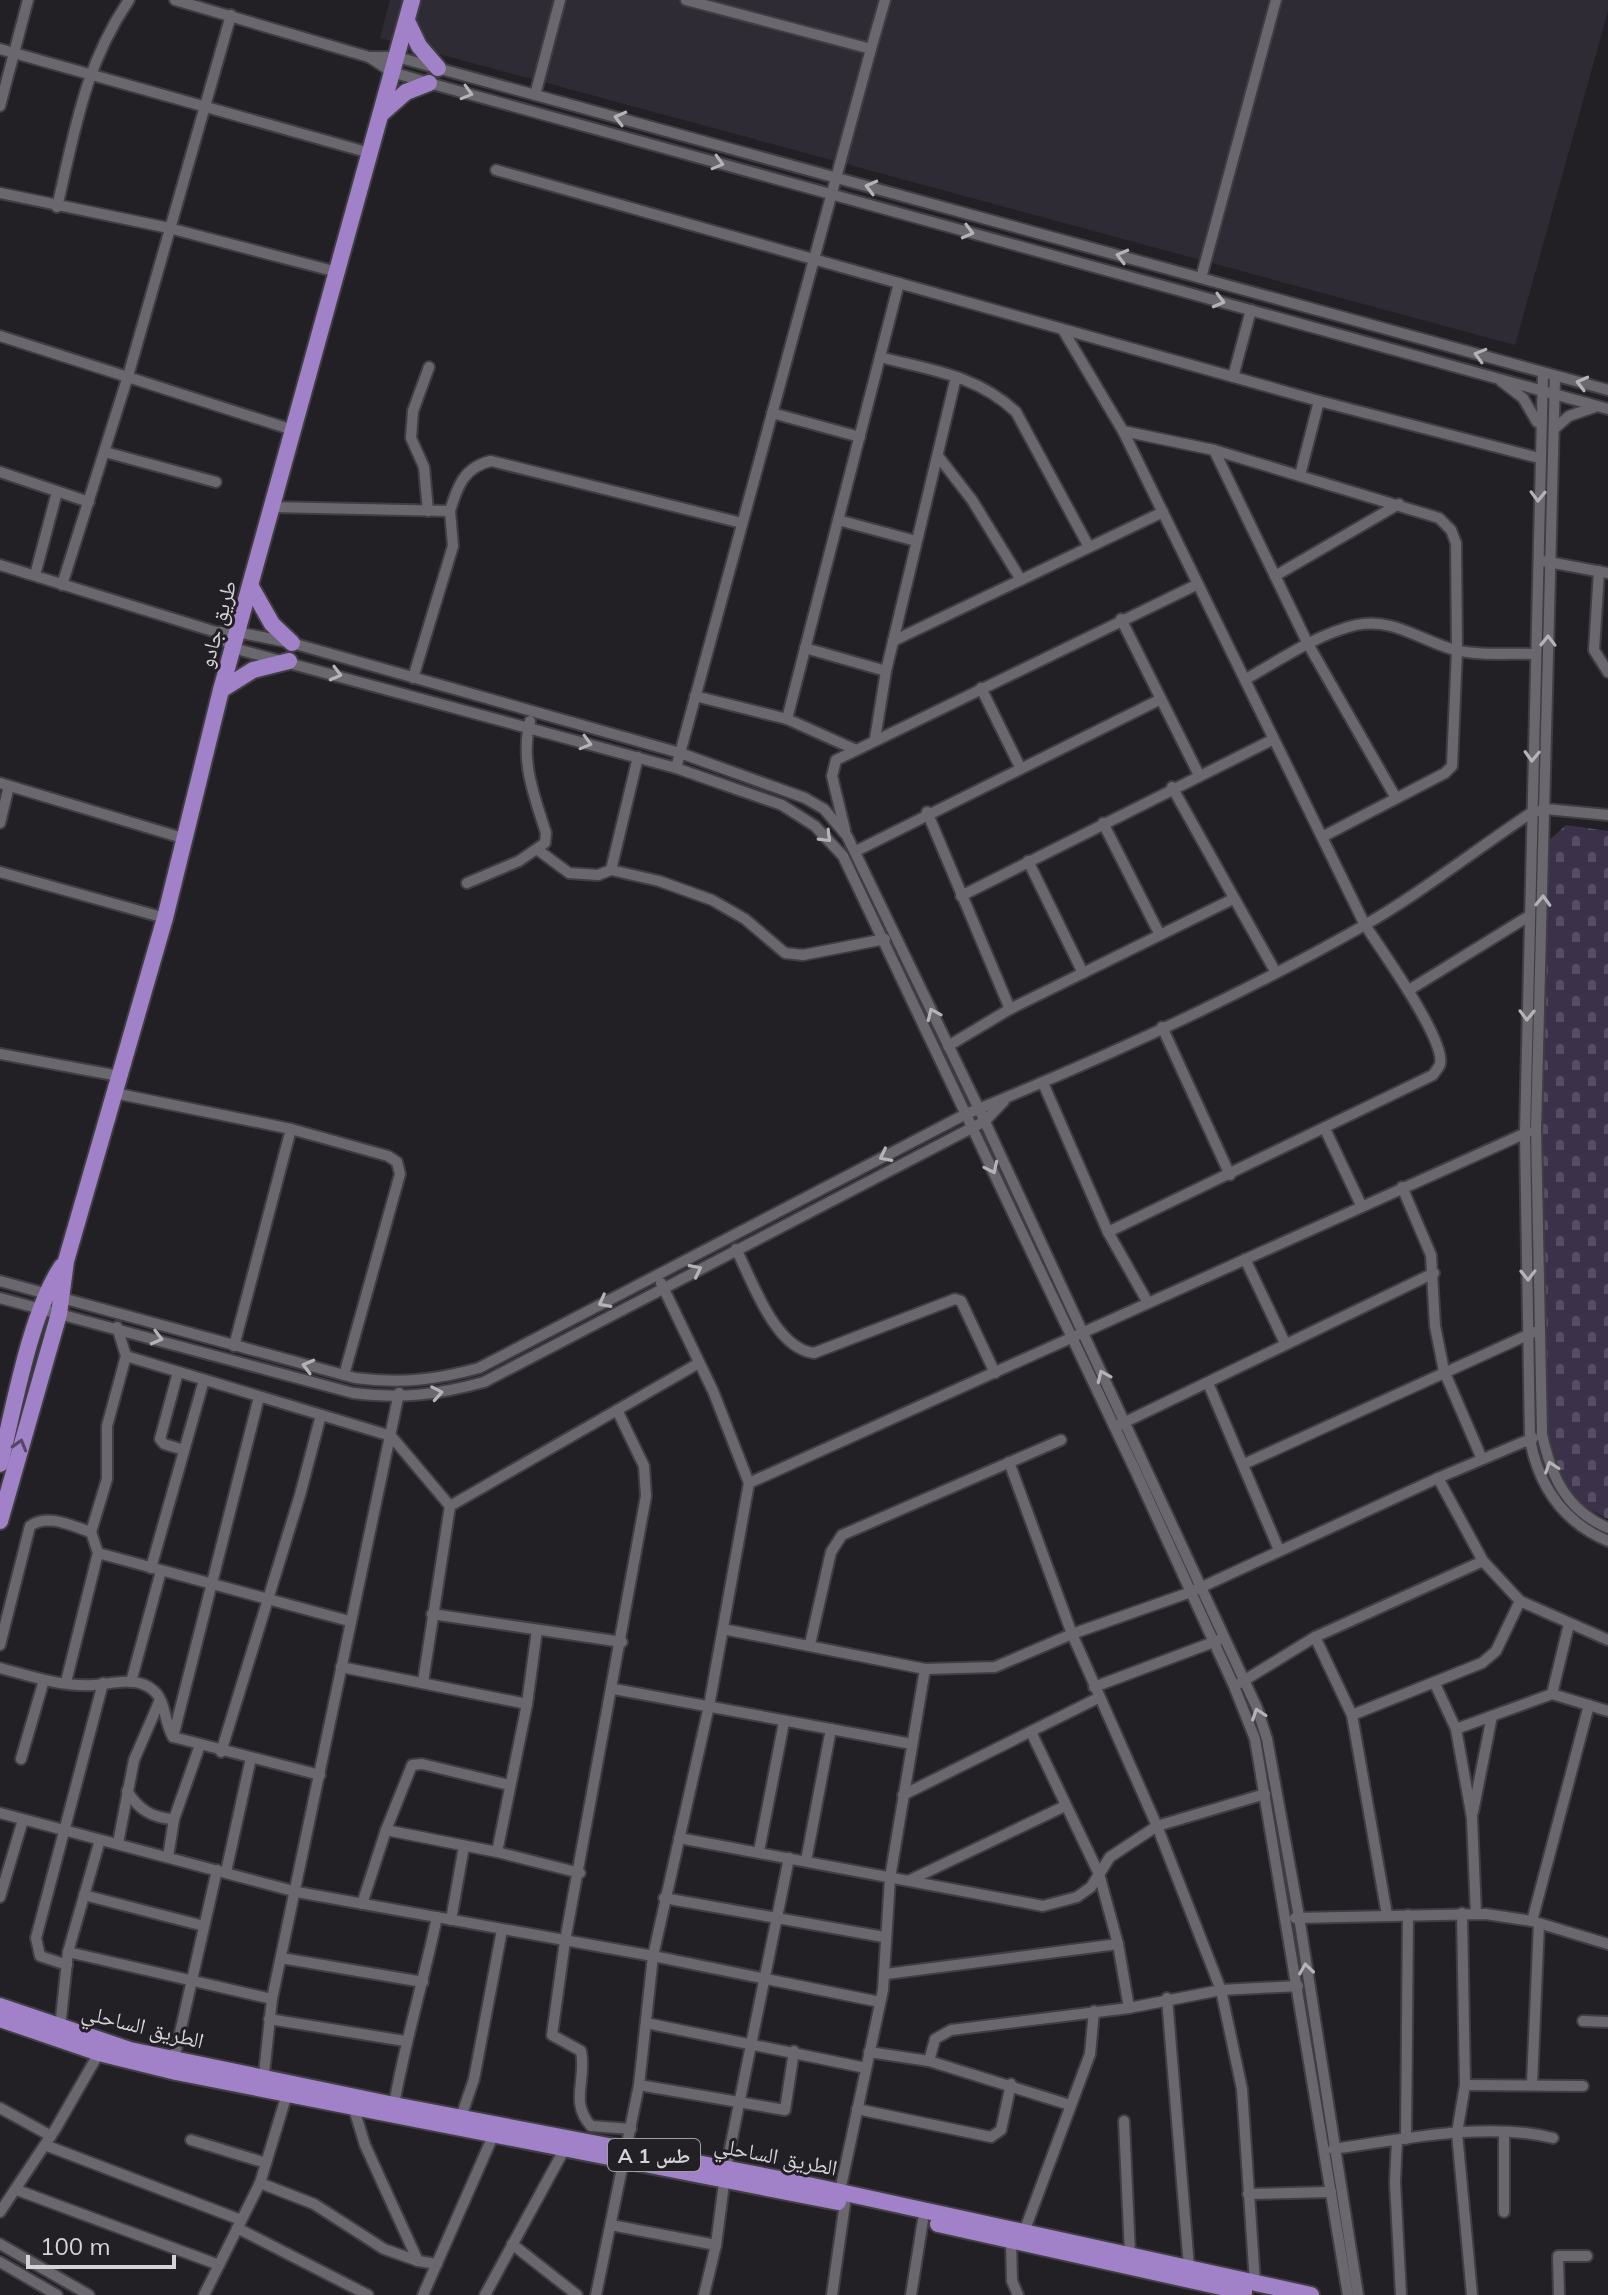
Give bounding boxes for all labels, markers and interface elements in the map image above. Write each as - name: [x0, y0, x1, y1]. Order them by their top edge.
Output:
- one-way arrow: [460, 84, 474, 101]
- one-way arrow: [614, 111, 628, 127]
- one-way arrow: [710, 154, 724, 170]
- one-way arrow: [864, 179, 878, 196]
- one-way arrow: [961, 223, 975, 240]
- one-way arrow: [1115, 248, 1129, 265]
- one-way arrow: [1212, 292, 1226, 309]
- one-way arrow: [1473, 348, 1487, 365]
- one-way arrow: [1575, 376, 1589, 393]
- one-way arrow: [1530, 490, 1547, 503]
- street label: طريق جادو: [191, 577, 243, 671]
- one-way arrow: [1539, 634, 1556, 647]
- one-way arrow: [328, 664, 342, 681]
- one-way arrow: [579, 733, 593, 750]
- one-way arrow: [1524, 750, 1541, 763]
- one-way arrow: [817, 828, 831, 842]
- one-way arrow: [1534, 894, 1551, 907]
- one-way arrow: [927, 1008, 943, 1022]
- one-way arrow: [1519, 1009, 1536, 1022]
- one-way arrow: [878, 1147, 893, 1162]
- one-way arrow: [982, 1160, 998, 1175]
- one-way arrow: [687, 1264, 702, 1279]
- one-way arrow: [1519, 1269, 1536, 1282]
- one-way arrow: [598, 1292, 612, 1307]
- one-way arrow: [149, 1329, 163, 1346]
- one-way arrow: [302, 1358, 316, 1375]
- one-way arrow: [1097, 1370, 1113, 1384]
- one-way arrow: [430, 1386, 444, 1403]
- one-way arrow: [11, 1439, 27, 1453]
- one-way arrow: [1545, 1461, 1561, 1475]
- one-way arrow: [1252, 1708, 1268, 1722]
- one-way arrow: [1298, 1962, 1315, 1976]
- street label: الطريق الساحلي: [78, 1997, 207, 2058]
- street label: الطريق الساحلي: [711, 2130, 840, 2185]
- road number: A 1 طس: [608, 2139, 700, 2171]
- scale bar: [28, 2219, 174, 2269]
- text: 100 m: [40, 2231, 111, 2261]

